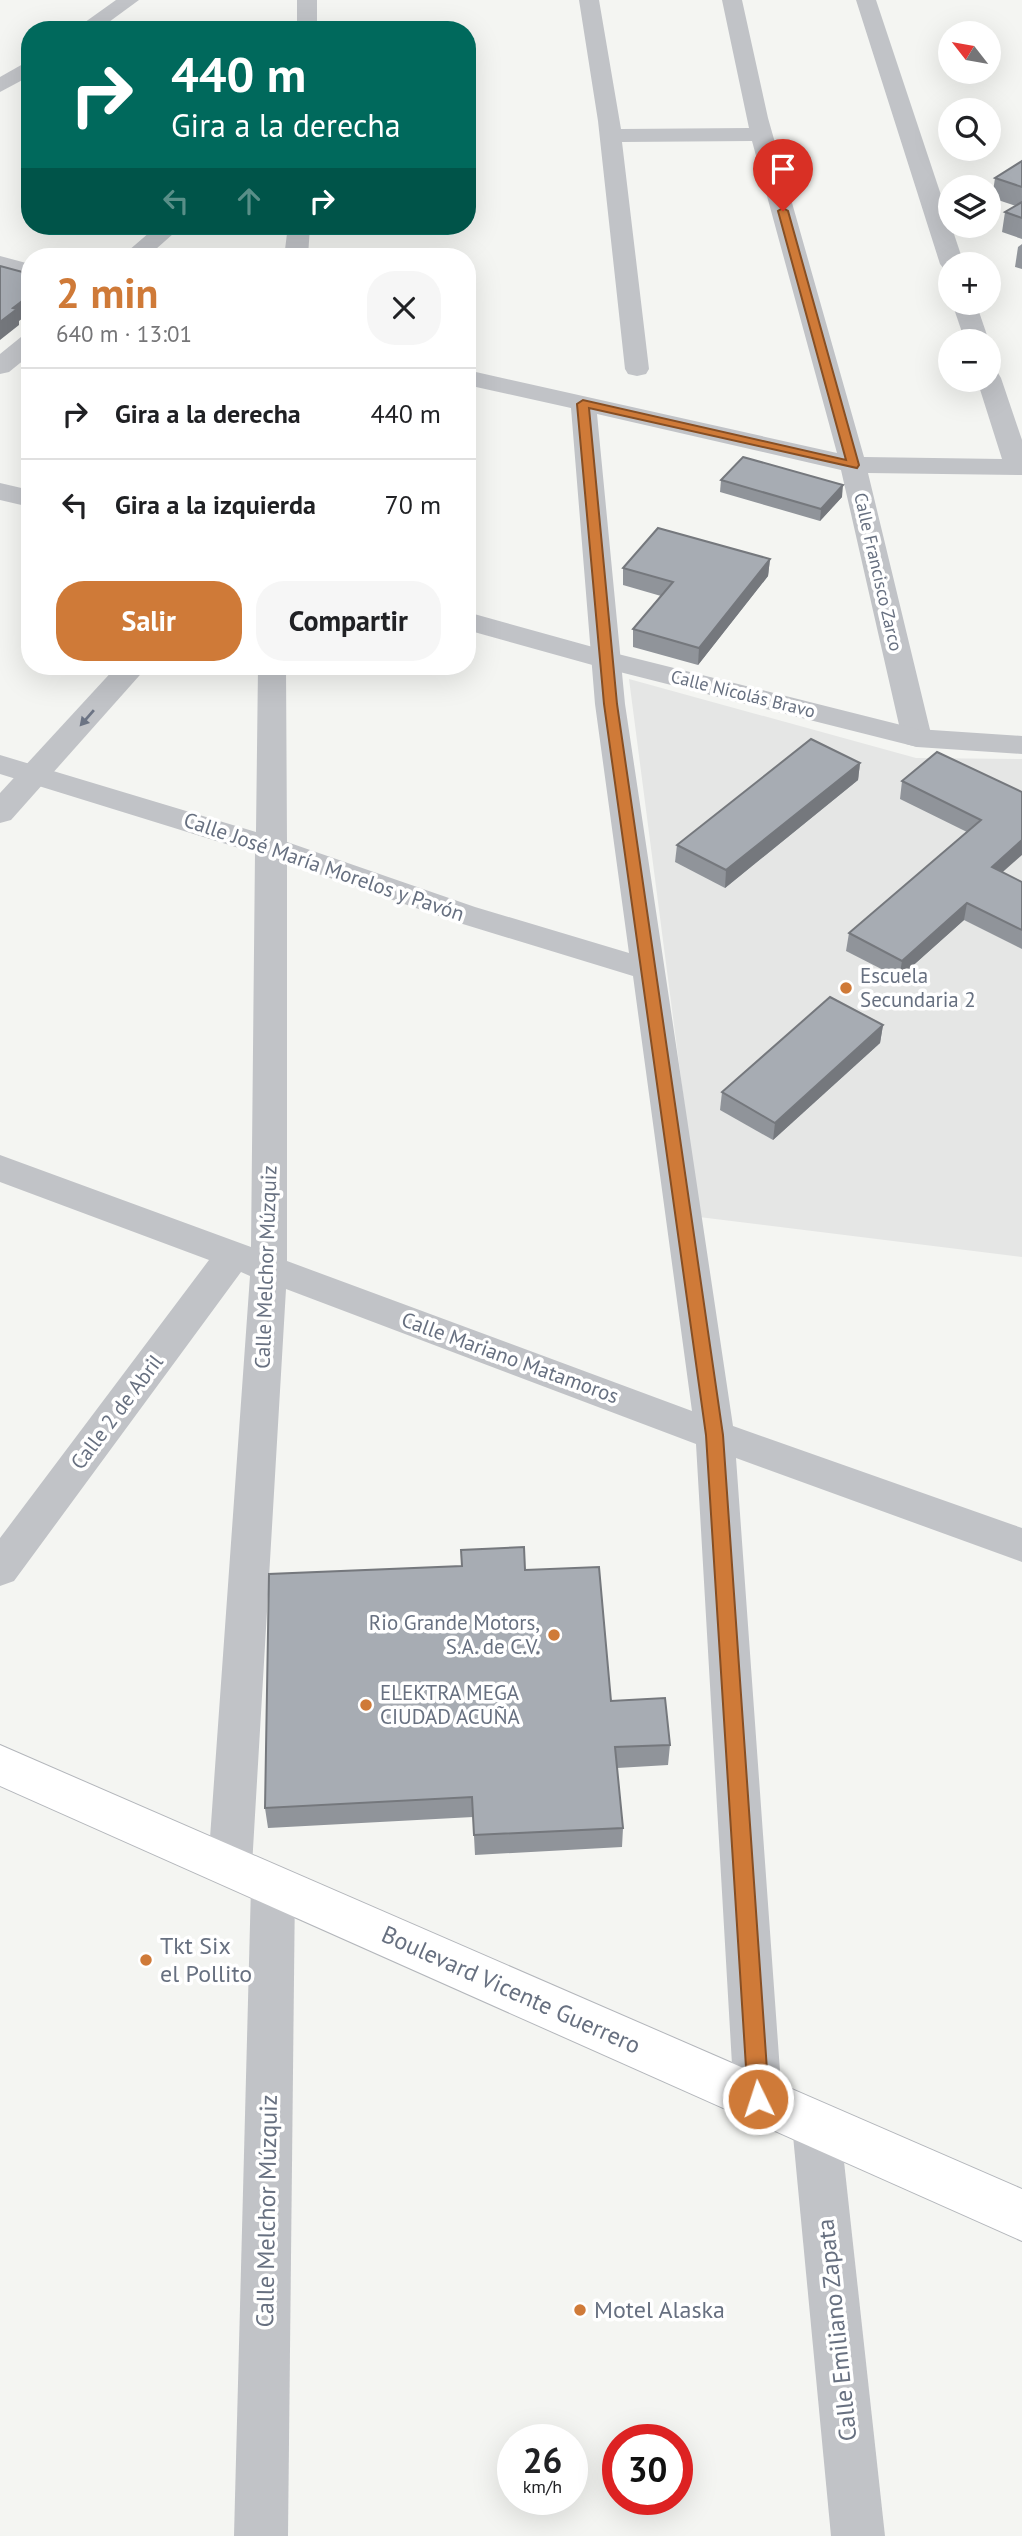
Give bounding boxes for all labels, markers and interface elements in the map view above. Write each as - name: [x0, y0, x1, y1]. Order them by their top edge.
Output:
- north arrow: [938, 21, 1001, 84]
- map controls: [938, 21, 1001, 392]
- text: 440 m: [171, 42, 306, 106]
- icon: right: [56, 49, 147, 140]
- button: search: [938, 98, 1001, 161]
- text: Gira a la derecha: [171, 104, 401, 146]
- pin: [753, 139, 813, 211]
- icon: arrive: [764, 150, 802, 188]
- button: layers: [938, 175, 1001, 238]
- icon: left: [157, 182, 195, 220]
- icon: ahead: [230, 182, 268, 220]
- icon: right: [303, 182, 341, 220]
- button: +: [938, 252, 1001, 315]
- text: 2 min: [56, 265, 158, 320]
- button: close: [367, 271, 441, 345]
- text: 640 m · 13:01: [56, 319, 192, 348]
- button: −: [938, 329, 1001, 392]
- icon: right: [56, 395, 94, 433]
- text: Gira a la derecha: [115, 397, 301, 430]
- text: 440 m: [370, 397, 441, 430]
- icon: left: [56, 486, 94, 524]
- text: Gira a la izquierda: [115, 488, 316, 521]
- text: 70 m: [385, 488, 441, 521]
- street label: Calle Francisco Zarco: [849, 491, 908, 653]
- button: Salir: [56, 581, 242, 661]
- button: Compartir: [256, 581, 441, 661]
- street label: Calle Nicolás Bravo: [669, 664, 818, 723]
- one-way arrow: [79, 709, 95, 727]
- street label: Calle José María Morelos y Pavón: [180, 806, 468, 927]
- place label: Escuela Secundaria 2: [860, 962, 976, 1013]
- marker: Escuela Secundaria 2: [838, 980, 854, 996]
- street label: Calle Melchor Múzquiz: [248, 1165, 283, 1369]
- street label: Calle Mariano Matamoros: [398, 1306, 623, 1409]
- street label: Calle 2 de Abril: [65, 1349, 169, 1475]
- place label: Rio Grande Motors, S.A. de C.V.: [369, 1609, 540, 1660]
- marker: Rio Grande Motors, S.A. de C.V.: [546, 1627, 562, 1643]
- place label: ELEKTRA MEGA CIUDAD ACUÑA: [380, 1679, 521, 1730]
- marker: ELEKTRA MEGA CIUDAD ACUÑA: [358, 1697, 374, 1713]
- street label: Boulevard Vicente Guerrero: [377, 1918, 645, 2061]
- place label: Tkt Six el Pollito: [160, 1930, 252, 1989]
- marker: Tkt Six el Pollito: [138, 1952, 154, 1968]
- position arrow: [721, 2062, 795, 2136]
- street label: Calle Melchor Múzquiz: [249, 2094, 284, 2328]
- street label: Calle Emiliano Zapata: [809, 2217, 864, 2443]
- place label: Motel Alaska: [594, 2294, 725, 2325]
- marker: Motel Alaska: [572, 2302, 588, 2318]
- speed limit sign: 30: [602, 2424, 693, 2515]
- text: 26: [523, 2437, 562, 2483]
- text: km/h: [523, 2475, 562, 2498]

